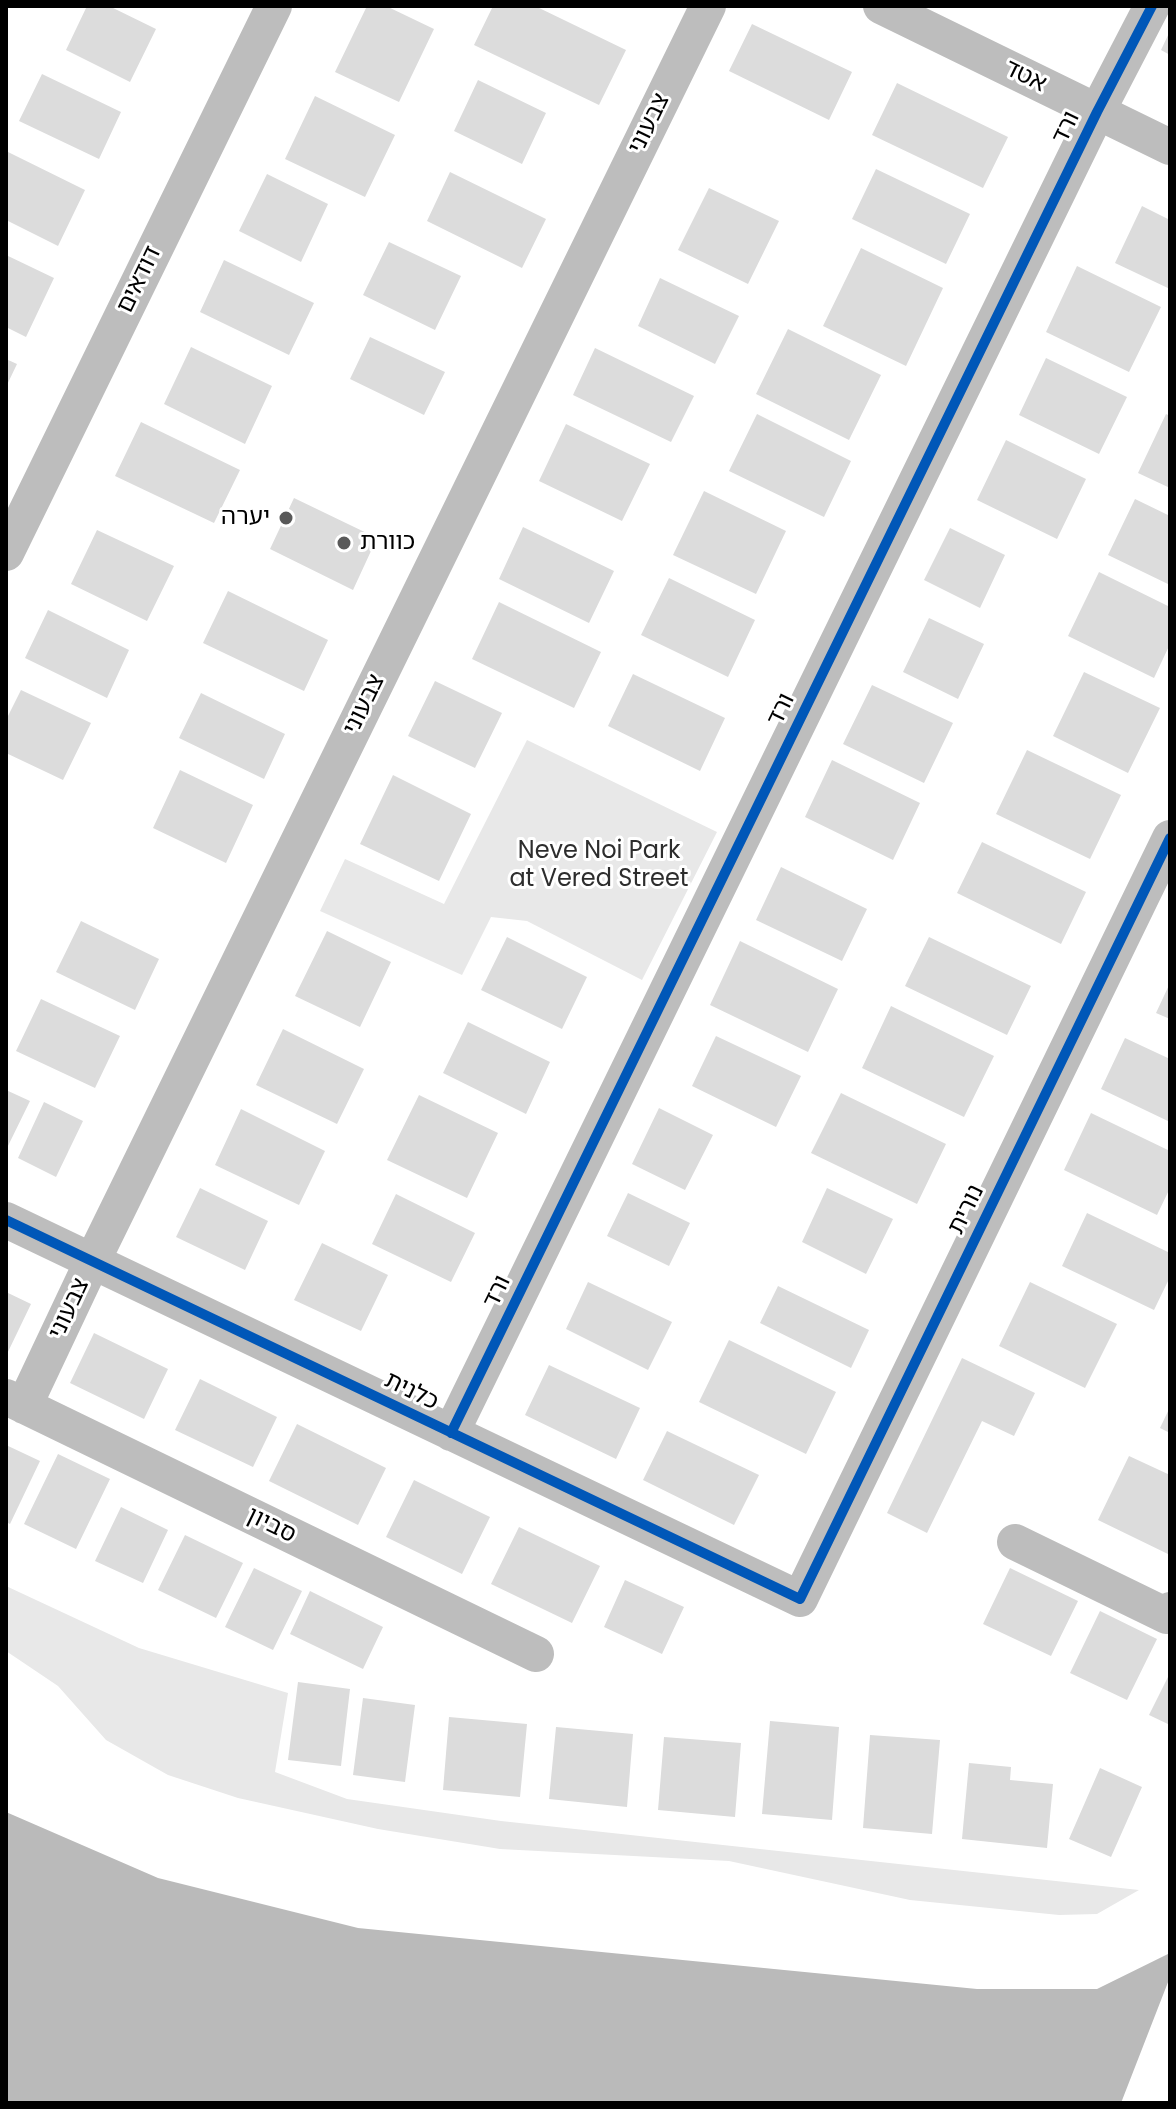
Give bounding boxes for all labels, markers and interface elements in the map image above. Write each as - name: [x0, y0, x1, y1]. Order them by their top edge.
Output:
- street label: אטד: [999, 55, 1051, 99]
- street label: צבעוני: [623, 89, 677, 159]
- street label: ורד: [1047, 107, 1087, 149]
- street label: דודאים: [112, 242, 168, 318]
- place label: יערה: [221, 504, 270, 532]
- marker: יערה: [277, 509, 295, 527]
- place label: כוורת: [360, 529, 415, 557]
- marker: כוורת: [335, 534, 353, 552]
- street label: צבעוני: [338, 670, 392, 740]
- street label: ורד: [762, 689, 802, 731]
- park label: Neve Noi Park at Vered Street: [509, 838, 689, 894]
- street label: נורית: [943, 1180, 991, 1240]
- street label: ורד: [478, 1271, 518, 1313]
- street label: צבעוני: [43, 1274, 97, 1344]
- street label: כלנית: [379, 1367, 443, 1417]
- street label: סביון: [242, 1502, 300, 1550]

